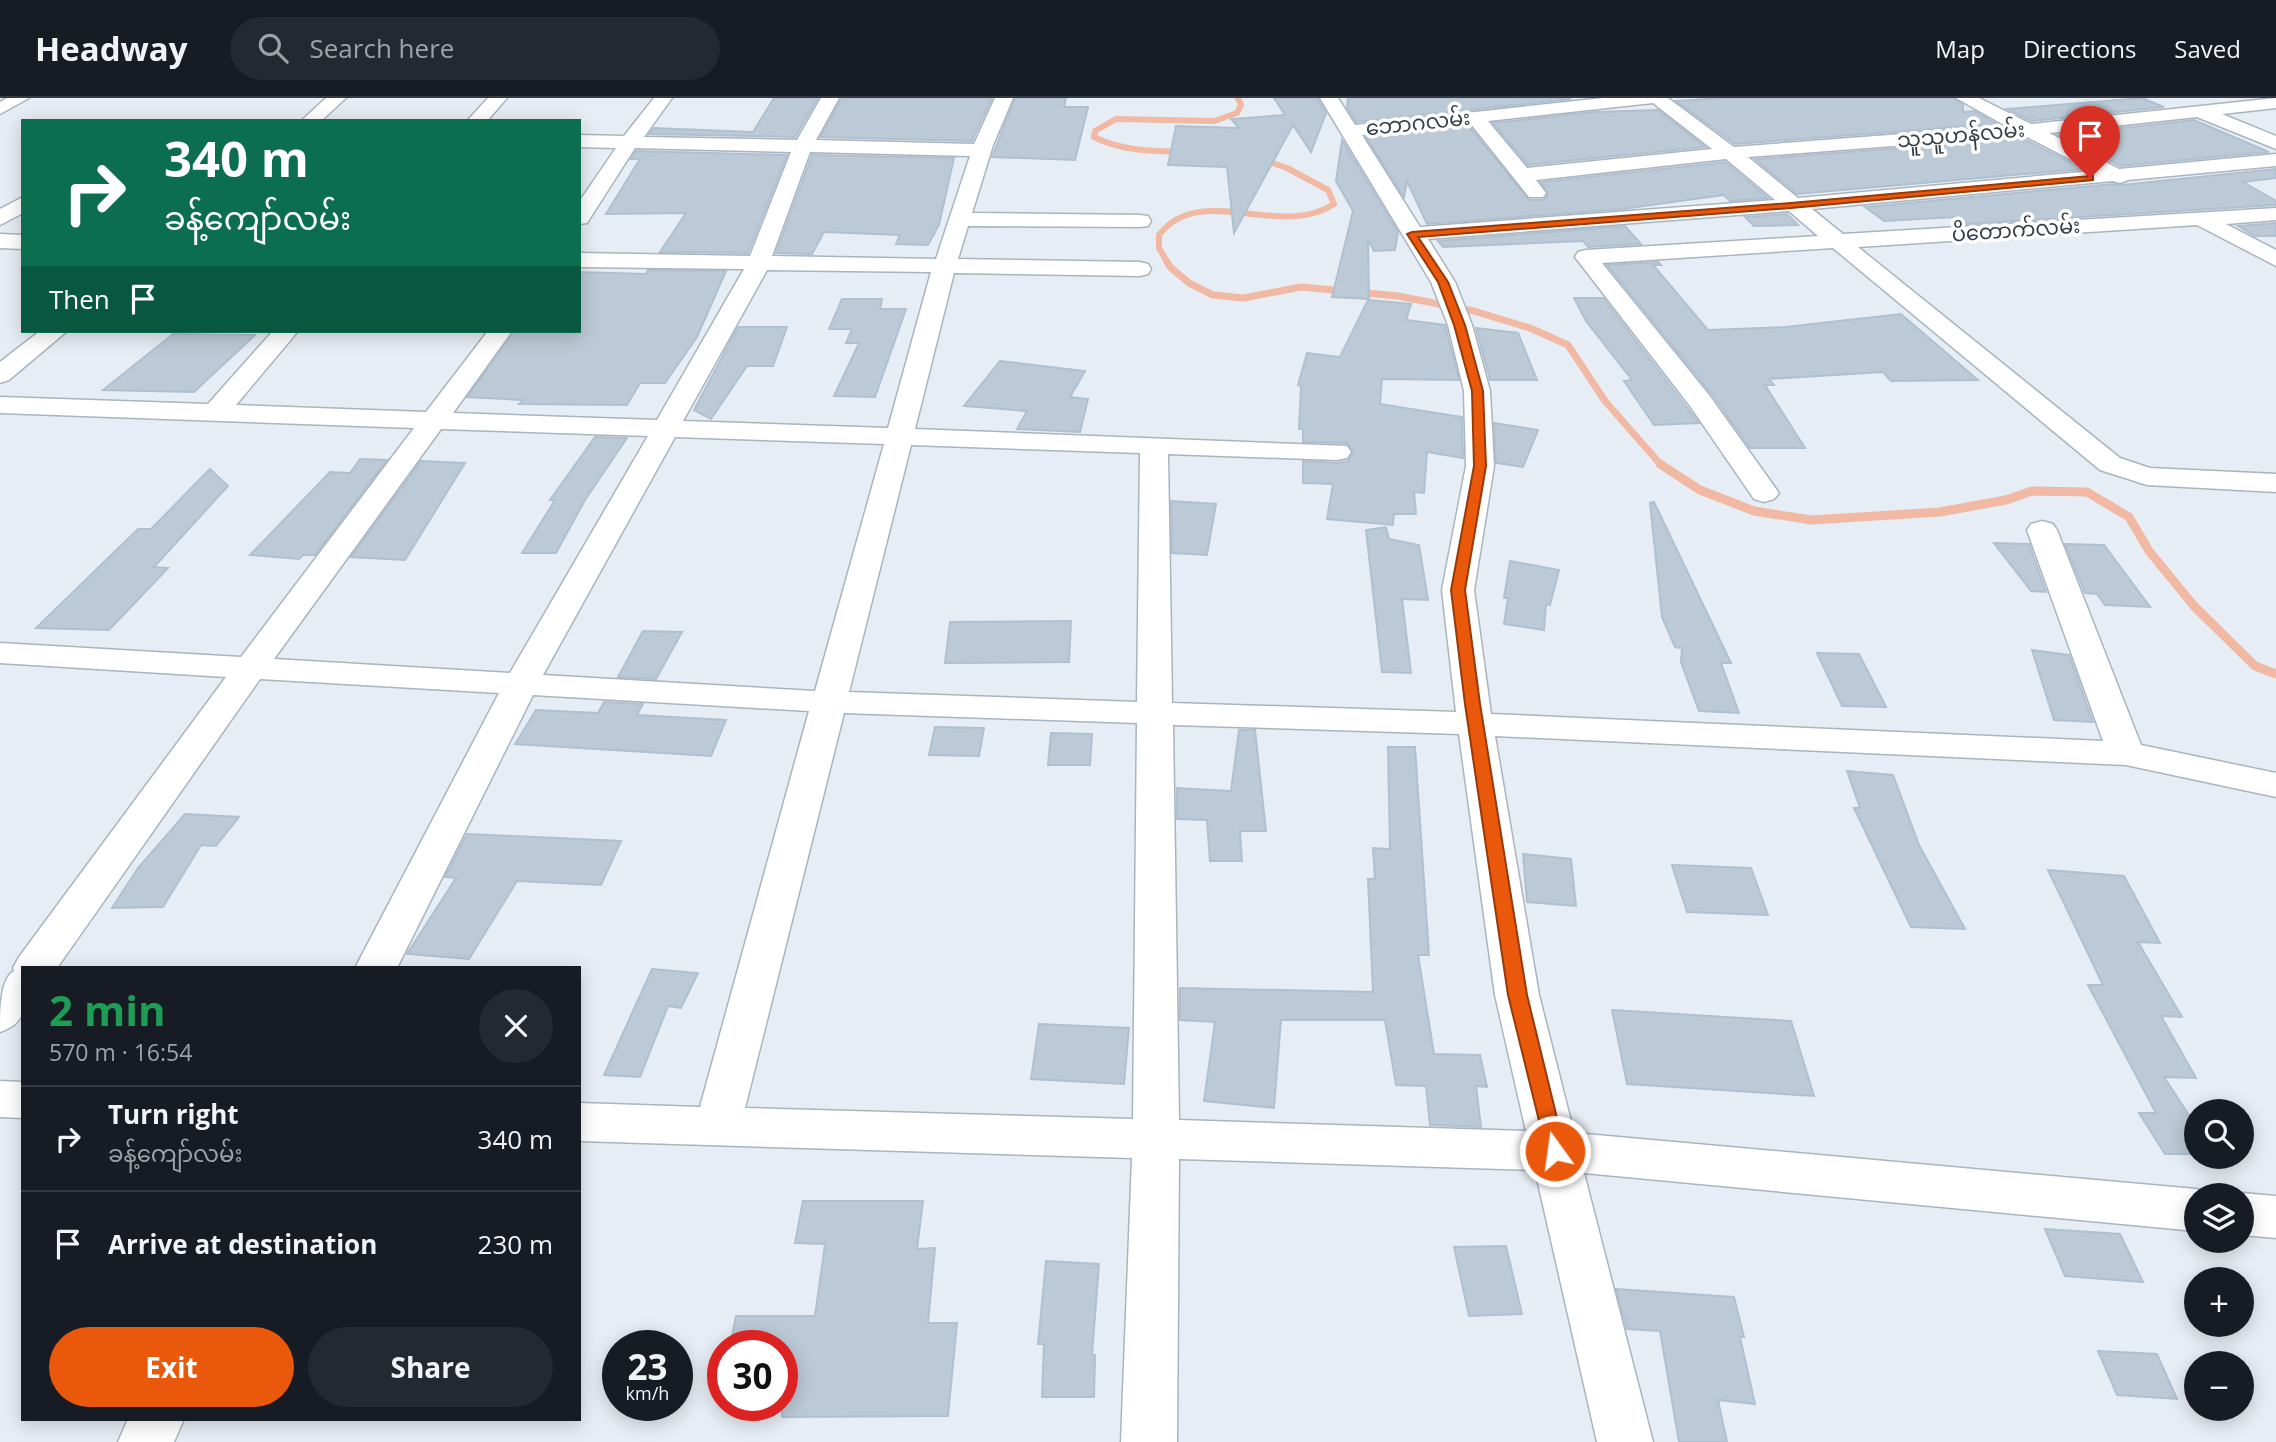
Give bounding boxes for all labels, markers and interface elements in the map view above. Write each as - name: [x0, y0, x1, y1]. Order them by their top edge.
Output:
- search box: [230, 17, 720, 80]
- text: Headway: [35, 26, 188, 71]
- icon: search: [254, 29, 292, 67]
- text: Search here: [310, 30, 454, 66]
- text: Map: [1935, 32, 1985, 65]
- text: Directions: [2023, 32, 2136, 65]
- text: Saved: [2174, 32, 2241, 65]
- street label: ဘောဂလမ်း: [1364, 102, 1472, 141]
- pin: [2060, 106, 2120, 178]
- street label: သူသူဟန်လမ်း: [1896, 113, 2026, 158]
- icon: arrive: [2071, 117, 2109, 155]
- text: 340 m: [164, 125, 309, 191]
- icon: right: [49, 147, 140, 238]
- text: ခန့်ကျော်လမ်း: [164, 196, 351, 239]
- street label: ပိတောက်လမ်း: [1951, 210, 2081, 247]
- icon: arrive: [124, 280, 162, 318]
- text: Then: [49, 281, 110, 317]
- text: 2 min: [49, 981, 166, 1038]
- button: close: [479, 989, 553, 1063]
- text: 570 m · 16:54: [49, 1036, 192, 1068]
- text: Turn right: [108, 1096, 239, 1132]
- map controls: [2184, 1099, 2254, 1421]
- button: search: [2184, 1099, 2254, 1169]
- position arrow: [1518, 1114, 1592, 1188]
- icon: right: [49, 1120, 87, 1158]
- text: 340 m: [478, 1121, 553, 1157]
- text: ခန့်ကျော်လမ်း: [108, 1137, 243, 1169]
- button: layers: [2184, 1183, 2254, 1253]
- icon: arrive: [49, 1225, 87, 1263]
- text: Arrive at destination: [108, 1226, 377, 1262]
- text: 230 m: [478, 1226, 553, 1262]
- button: +: [2184, 1267, 2254, 1337]
- button: Exit: [49, 1327, 294, 1407]
- button: Share: [308, 1327, 553, 1407]
- speed limit sign: 30: [707, 1330, 798, 1421]
- text: 23: [627, 1343, 668, 1390]
- button: −: [2184, 1351, 2254, 1421]
- text: km/h: [626, 1381, 669, 1405]

